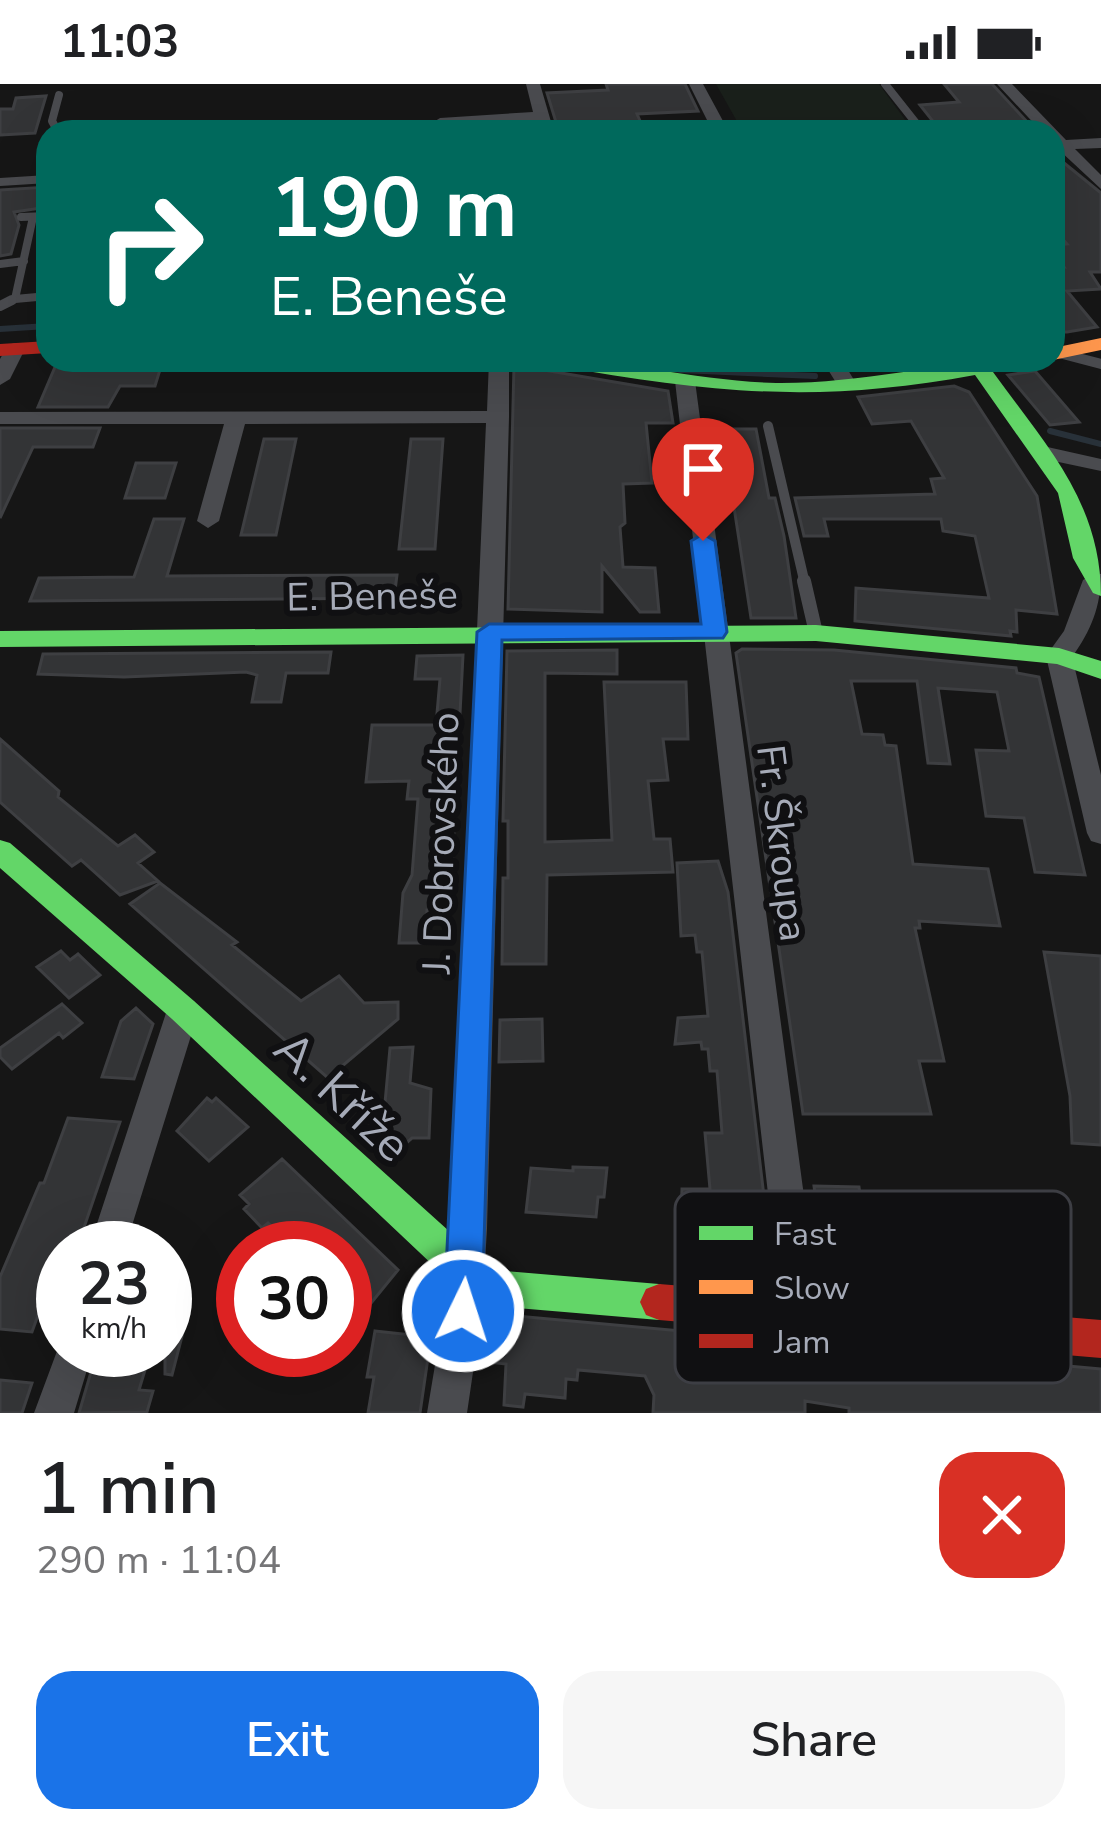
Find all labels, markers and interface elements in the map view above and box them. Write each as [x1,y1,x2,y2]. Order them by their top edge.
text: 11:03 [60,12,179,73]
text: 190 m [270,151,518,266]
icon: right [72,168,228,324]
text: E. Beneše [270,260,508,334]
pin [652,418,754,541]
icon: arrive [670,436,736,502]
street label: E. Beneše [286,569,458,624]
street label: J. Dobrovského [410,711,473,976]
street label: Fr. Škroupa [743,742,820,944]
street label: A. Kříže [260,1016,425,1177]
legend [675,1191,1071,1383]
text: Fast [774,1212,837,1257]
speed limit sign: 30 [216,1221,372,1377]
text: 23 [78,1243,150,1325]
position arrow [400,1248,526,1374]
text: Slow [774,1266,850,1311]
text: km/h [81,1308,147,1349]
text: Jam [773,1320,830,1365]
text: 1 min [36,1440,219,1538]
button: close [939,1452,1065,1578]
text: 290 m · 11:04 [36,1534,281,1587]
button: Exit [36,1671,539,1809]
button: Share [563,1671,1065,1809]

